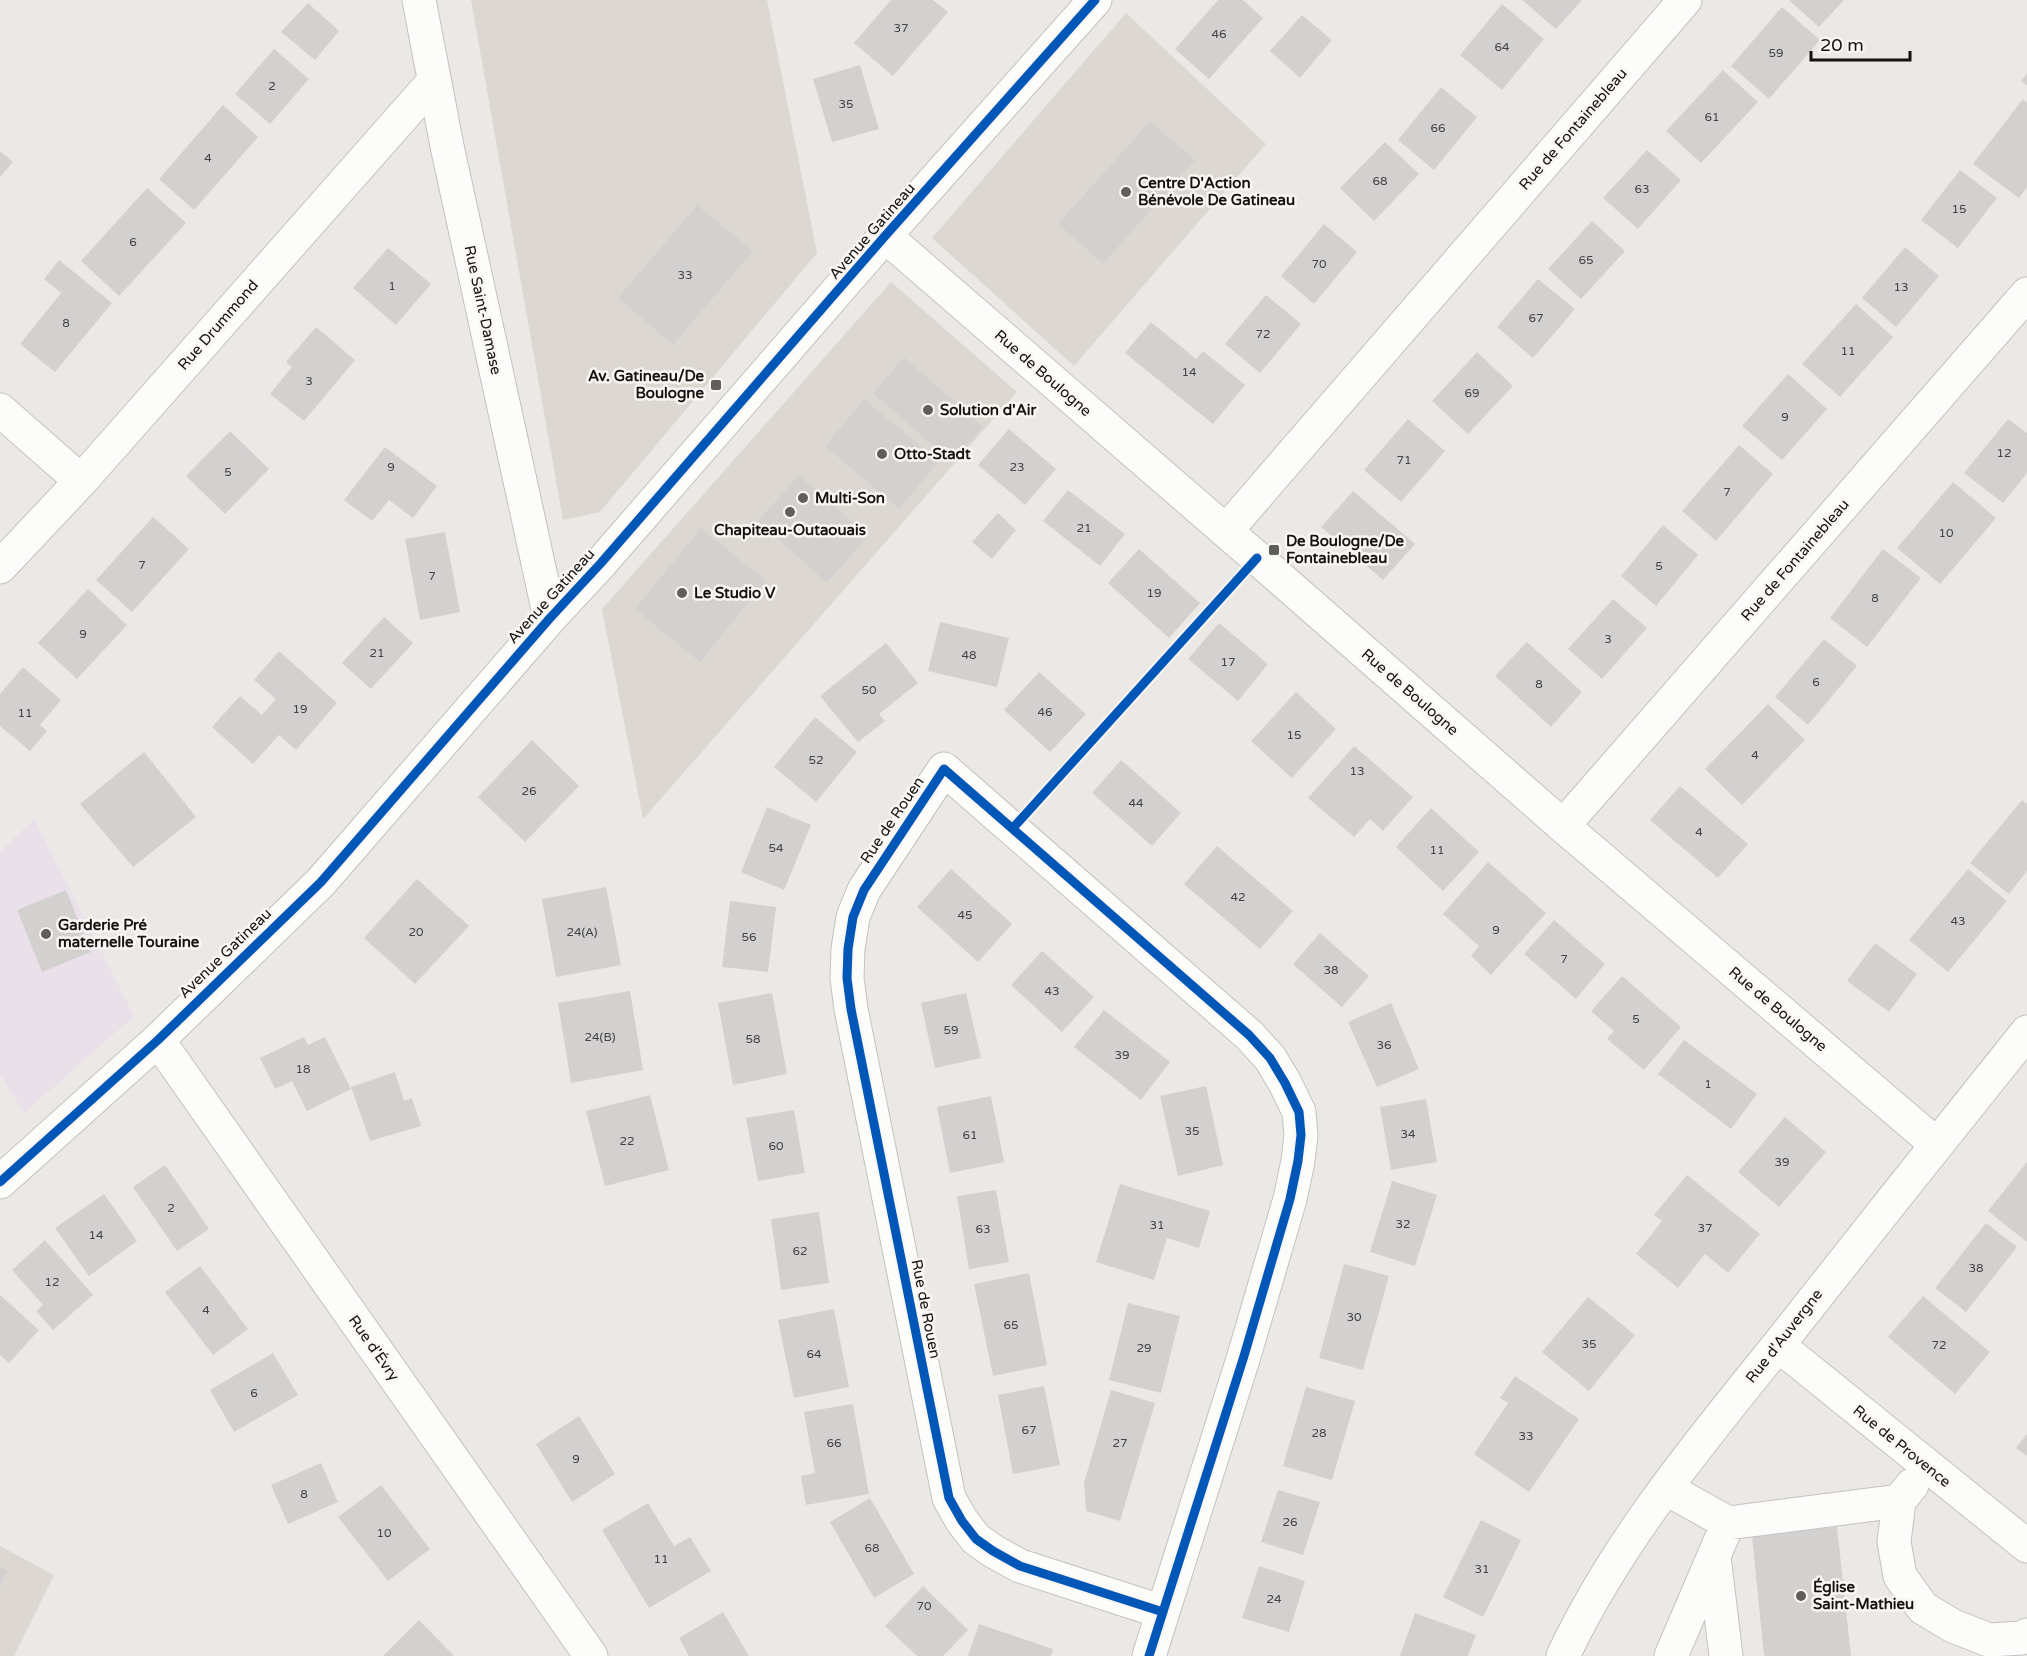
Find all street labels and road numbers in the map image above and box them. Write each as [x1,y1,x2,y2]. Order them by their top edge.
street label: Rue de Fontainebleau [1515,64,1631,194]
street label: Avenue Gatineau [825,179,919,283]
street label: Rue Saint-Damase [460,244,506,376]
street label: Rue Drummond [174,276,262,374]
street label: Rue de Boulogne [991,326,1095,420]
street label: Rue de Fontainebleau [1737,495,1853,625]
street label: Avenue Gatineau [504,545,598,647]
street label: Rue de Boulogne [1358,645,1462,739]
street label: Rue de Rouen [856,773,928,867]
street label: Avenue Gatineau [175,904,275,1002]
street label: Rue de Boulogne [1725,963,1831,1055]
street label: Rue de Rouen [908,1258,944,1360]
street label: Rue d'Auvergne [1742,1286,1826,1386]
street label: Rue d'Évry [345,1312,403,1384]
street label: Rue de Provence [1850,1401,1954,1491]

